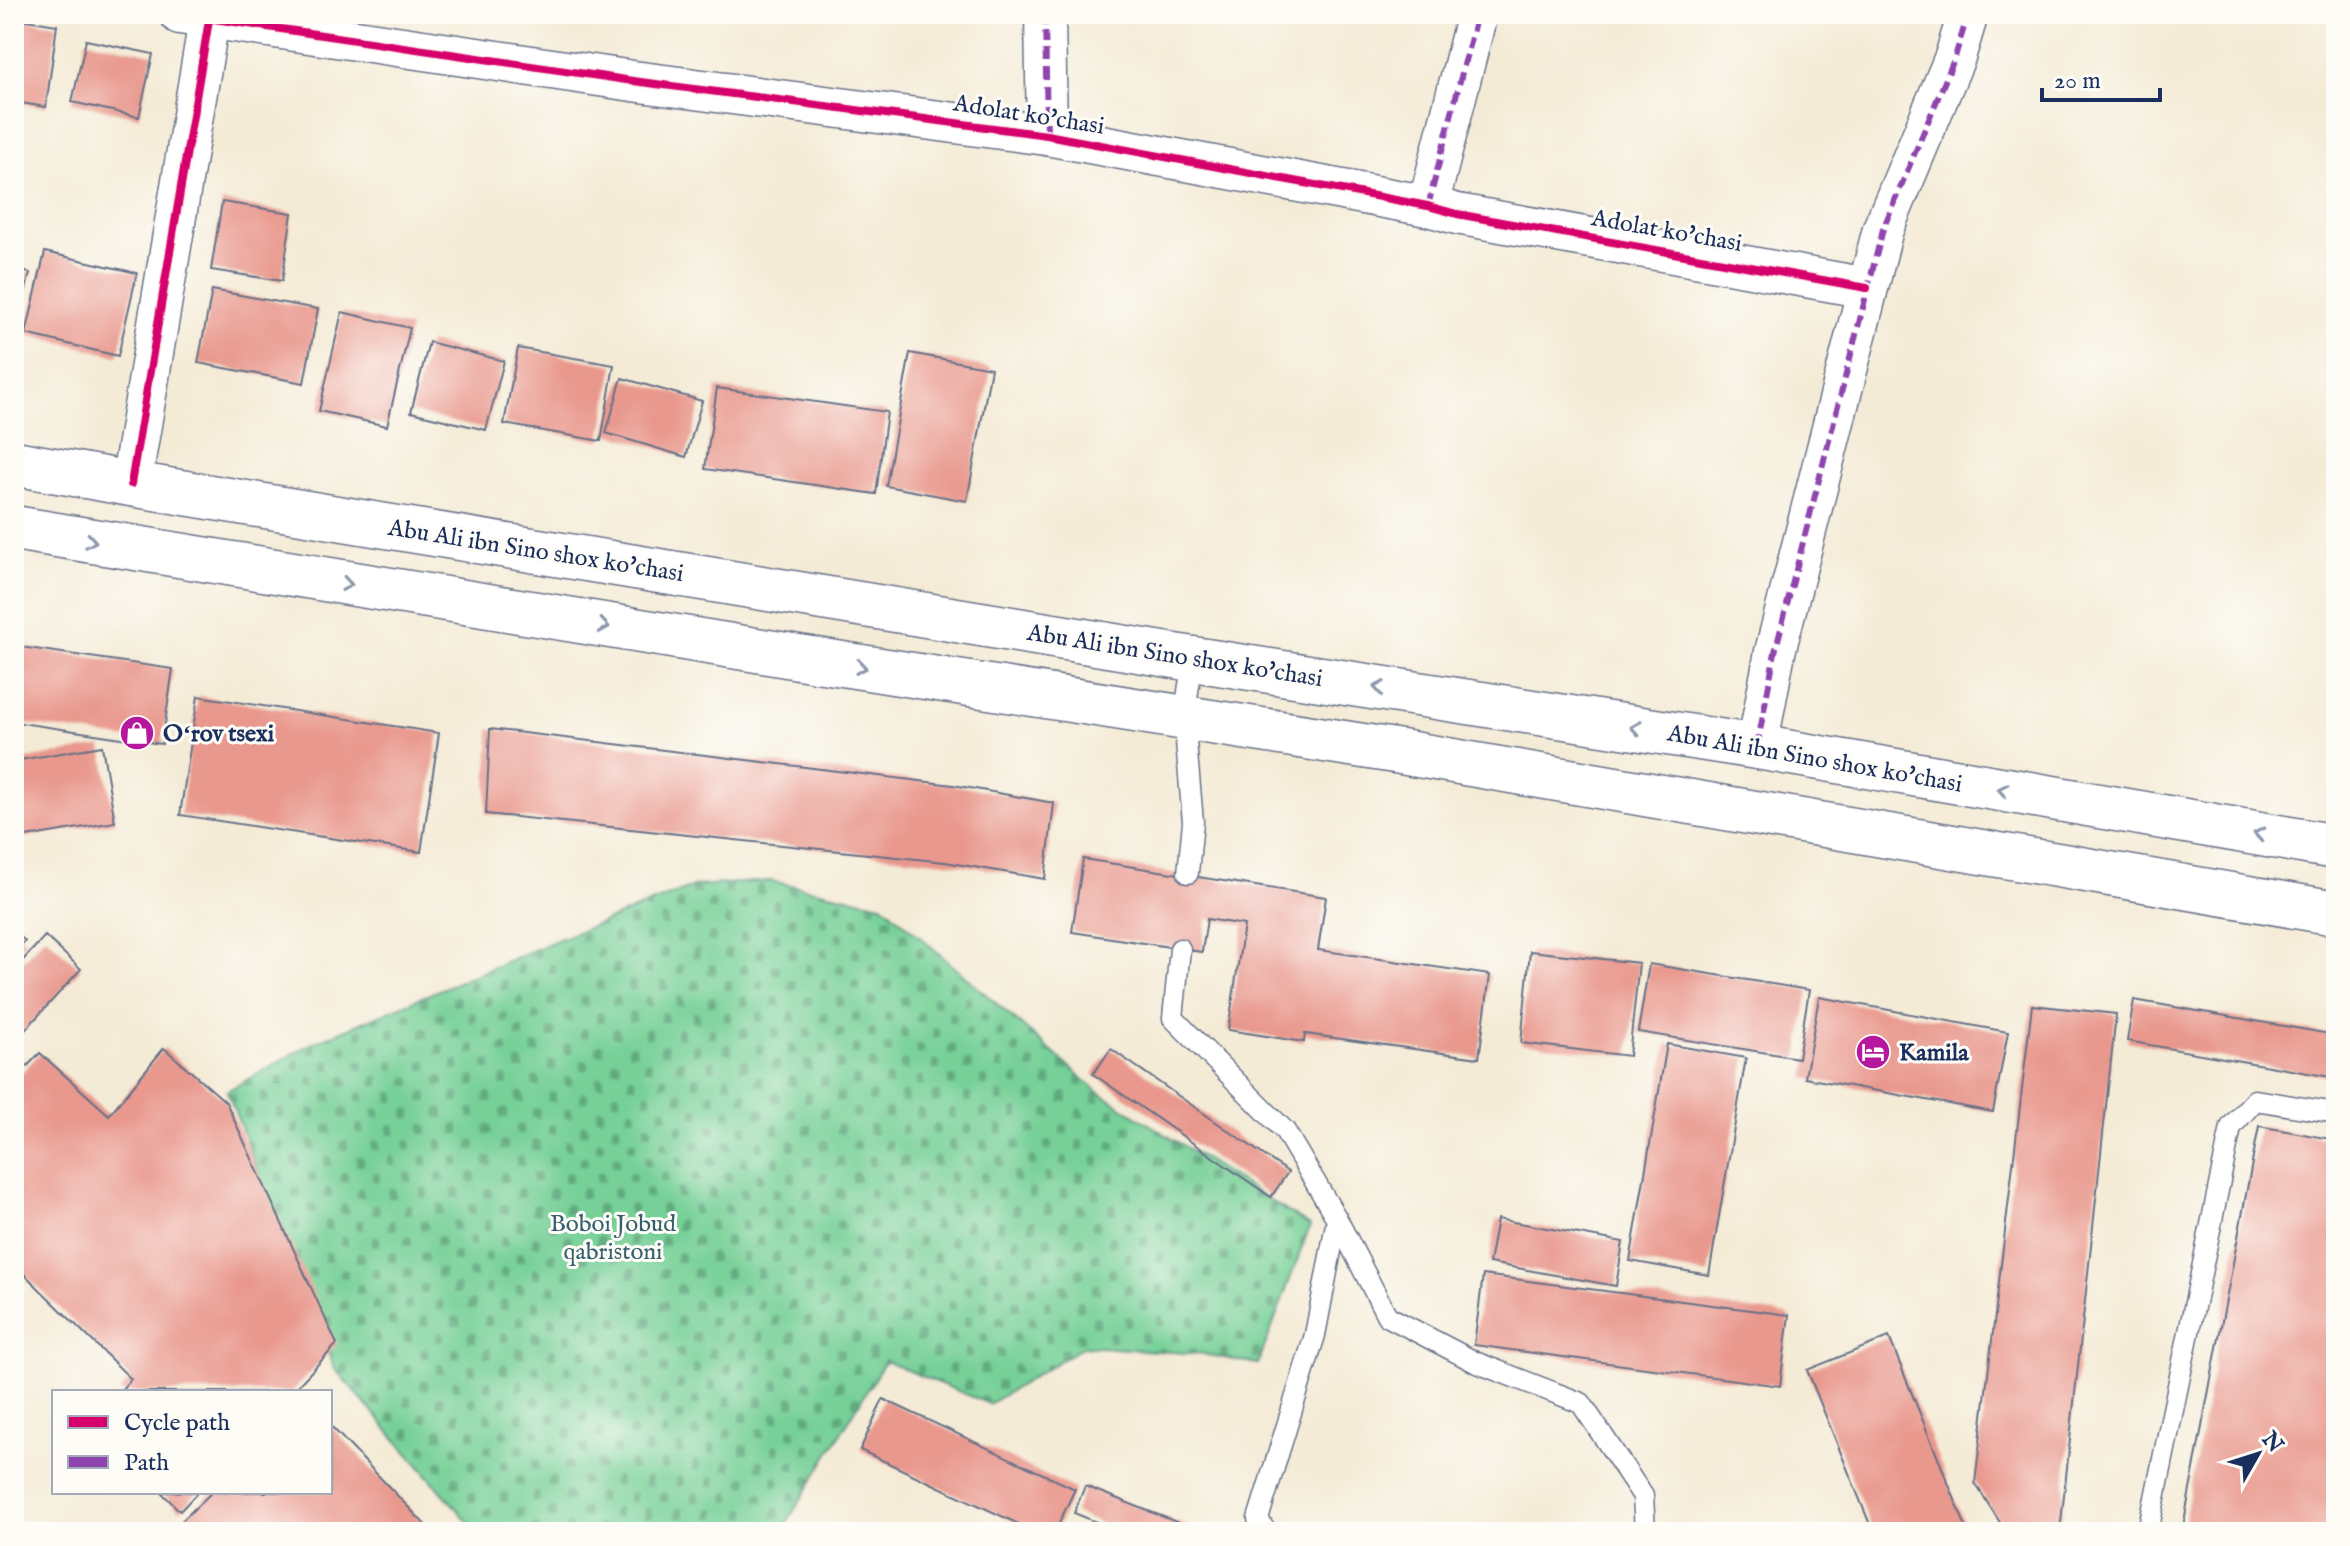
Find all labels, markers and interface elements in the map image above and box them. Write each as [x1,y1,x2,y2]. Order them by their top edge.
scale bar [2042,52,2160,102]
text: 20 m [2054,66,2101,97]
street label: Adolat ko'chasi [950,88,1106,143]
street label: Adolat ko'chasi [1588,203,1744,260]
street label: Abu Ali ibn Sino shox ko'chasi [385,513,686,590]
one-way arrow [84,532,98,549]
one-way arrow [340,575,354,592]
one-way arrow [597,617,611,634]
street label: Abu Ali ibn Sino shox ko'chasi [1024,618,1325,695]
one-way arrow [854,658,867,675]
one-way arrow [1372,680,1386,697]
shop icon: Oʻrov tsexi [118,714,156,752]
street label: Abu Ali ibn Sino shox ko'chasi [1664,718,1965,801]
place label: Oʻrov tsexi [163,719,275,750]
one-way arrow [1629,720,1643,737]
one-way arrow [1996,782,2010,799]
one-way arrow [2252,827,2266,844]
hotel icon: Kamila [1854,1033,1892,1071]
place label: Kamila [1899,1038,1969,1069]
park label: Boboi Jobud qabristoni [550,1209,676,1268]
legend [52,1390,332,1494]
text: Cycle path [124,1408,230,1439]
north arrow [2218,1414,2298,1494]
text: N [2254,1426,2289,1459]
text: Path [124,1448,169,1479]

